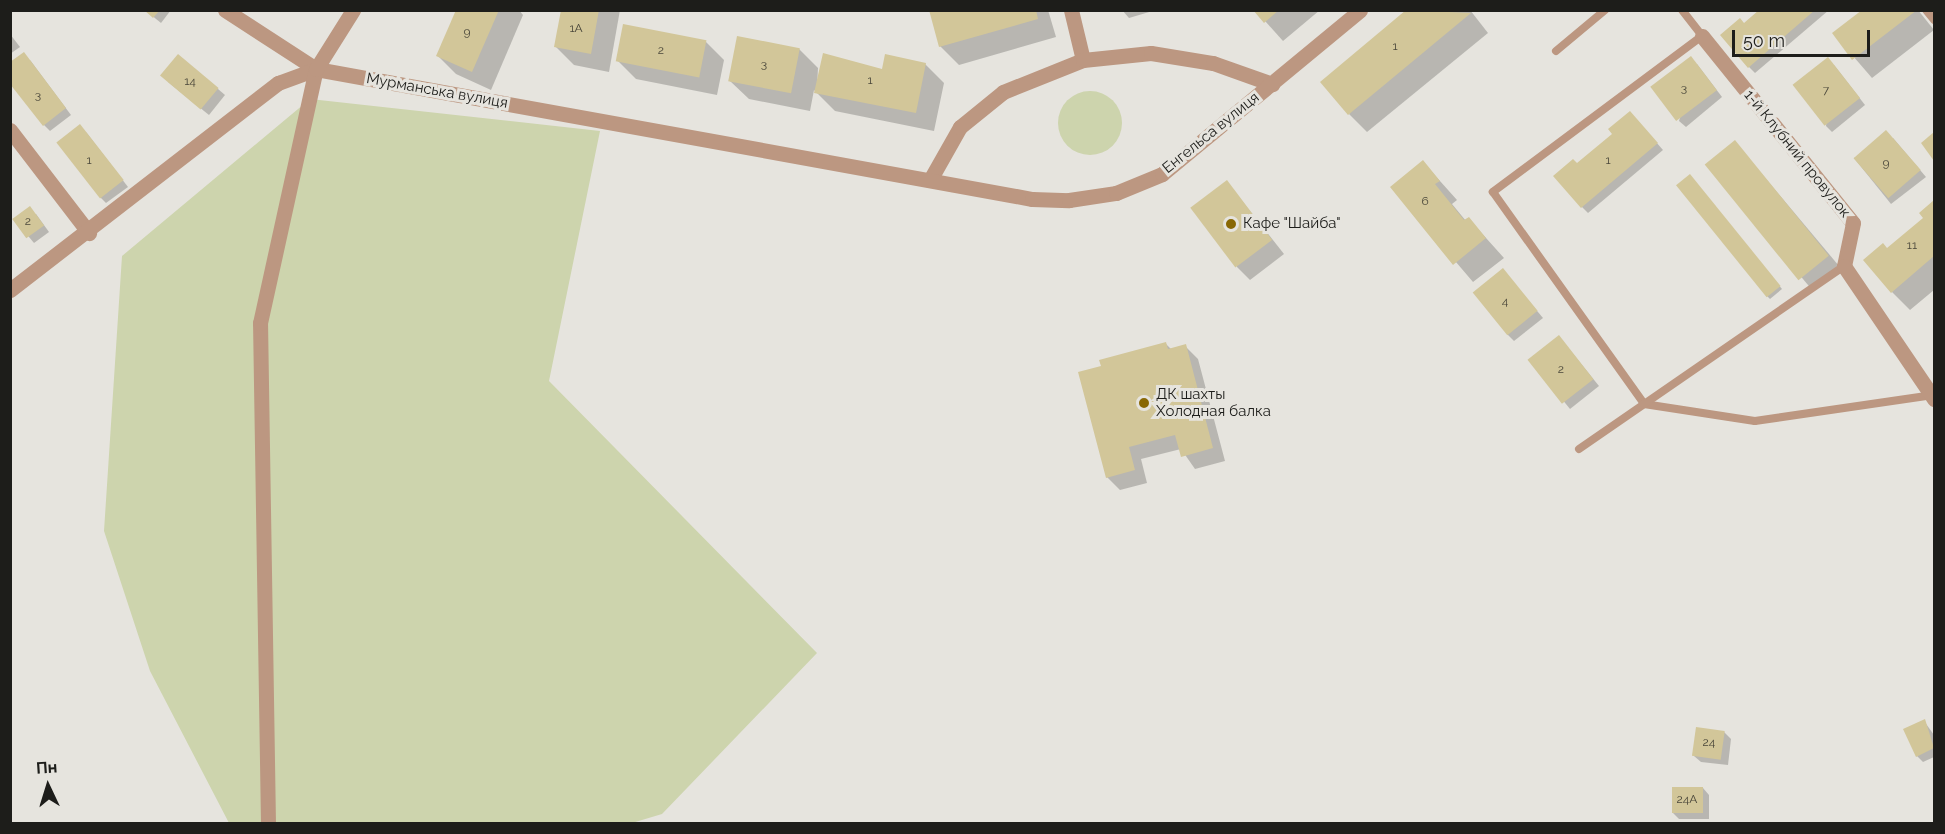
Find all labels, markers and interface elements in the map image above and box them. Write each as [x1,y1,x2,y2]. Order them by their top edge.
scale bar [1735,18,1873,56]
house number: 1А [569,22,583,36]
house number: 9 [463,26,471,40]
text: 50 m [1743,30,1785,51]
house number: 1 [1392,40,1398,54]
house number: 2 [658,44,664,58]
house number: 3 [761,58,767,72]
street label: Мурманська вулиця [365,70,509,112]
house number: 1 [867,74,873,88]
house number: 14 [184,75,196,89]
house number: 3 [1681,82,1687,96]
house number: 7 [1823,84,1829,98]
street label: 1-й Клубний провулок [1740,87,1854,221]
house number: 3 [35,89,41,103]
street label: Енгельса вулиця [1159,89,1263,177]
house number: 1 [86,154,92,168]
house number: 1 [1605,154,1611,168]
house number: 9 [1882,157,1890,171]
house number: 6 [1421,195,1429,209]
house number: 2 [25,215,31,229]
place label: Кафе "Шайба" [1243,215,1341,233]
marker: Кафе "Шайба" [1224,217,1238,231]
house number: 11 [1907,239,1917,253]
house number: 4 [1502,295,1508,309]
house number: 2 [1558,363,1564,377]
place label: ДК шахты Холодная балка [1156,385,1271,420]
marker: ДК шахты Холодная балка [1137,396,1151,410]
house number: 24 [1703,736,1715,750]
north arrow [18,756,78,816]
text: Пн [35,757,58,778]
house number: 24А [1677,793,1697,807]

